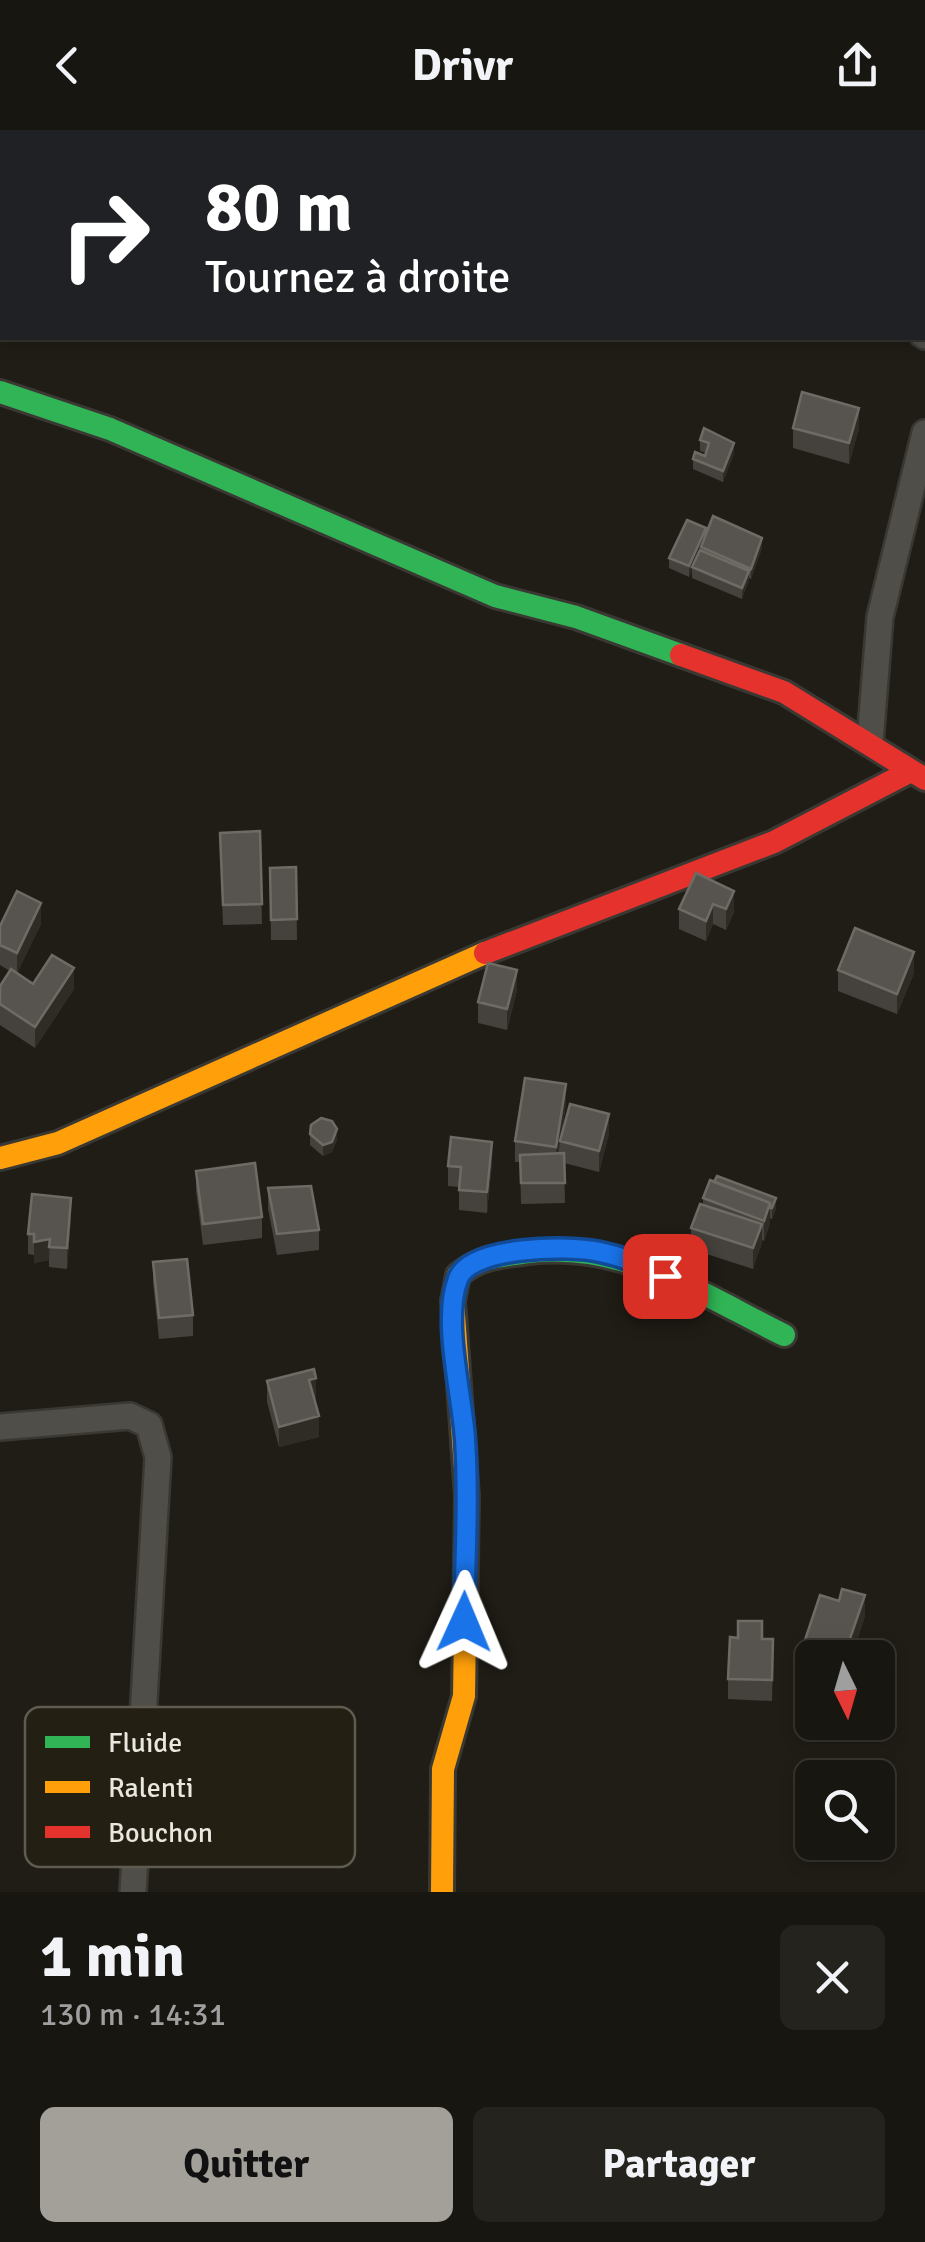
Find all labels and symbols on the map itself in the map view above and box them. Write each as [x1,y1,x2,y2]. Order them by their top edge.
pin [623,1234,708,1319]
position arrow [412,1570,516,1674]
north arrow [795,1640,895,1740]
legend [25,1707,355,1867]
text: Fluide [108,1726,182,1760]
text: Ralenti [108,1771,194,1805]
text: Bouchon [108,1816,213,1850]

